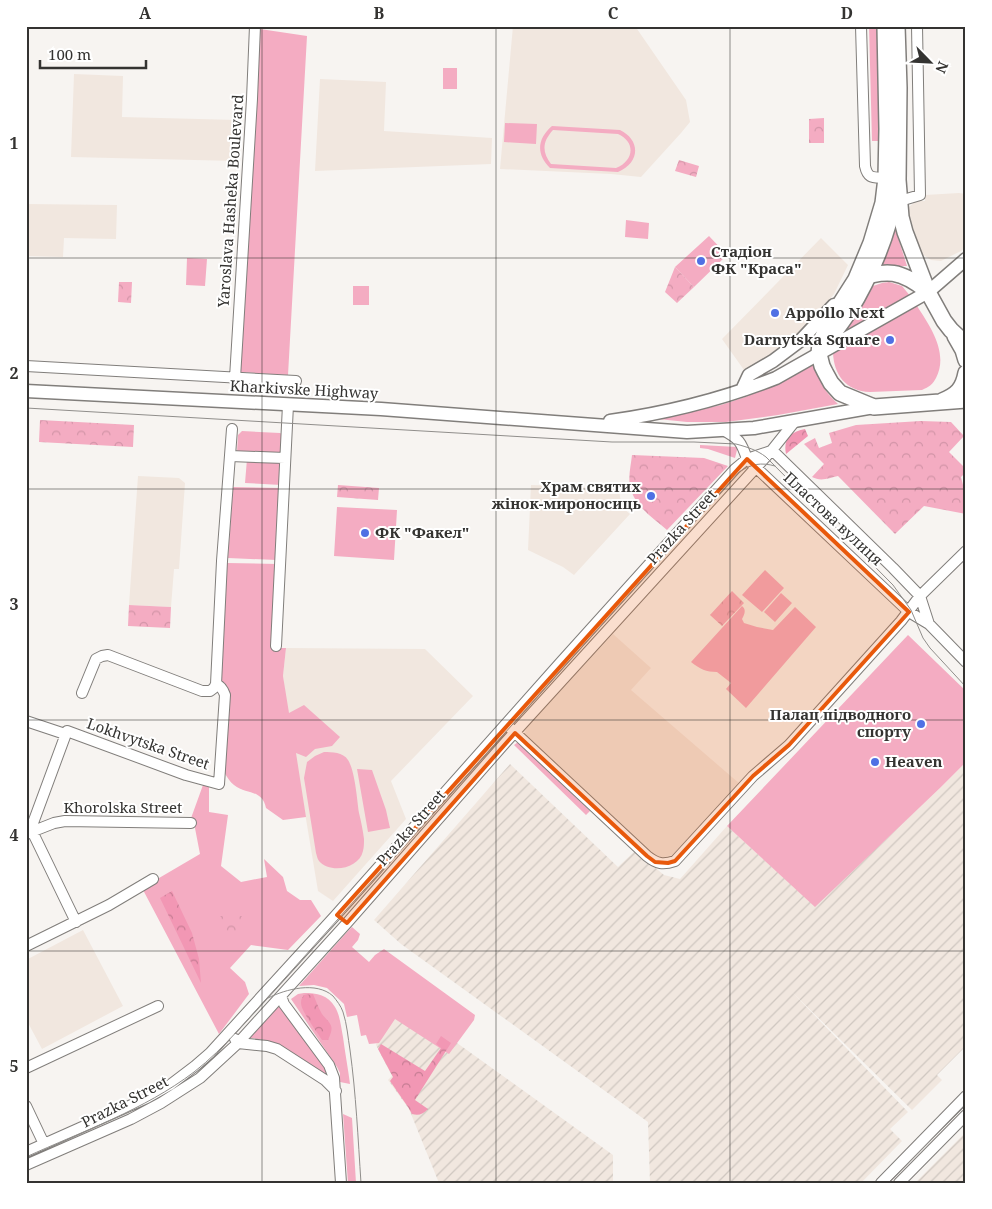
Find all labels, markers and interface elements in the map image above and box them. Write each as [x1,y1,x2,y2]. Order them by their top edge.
text: A [139,2,152,24]
text: B [374,2,385,24]
text: C [608,2,619,24]
text: D [841,2,853,24]
scale bar [40,38,146,70]
north arrow [904,38,954,88]
text: 100 m [48,44,91,64]
text: N [931,59,953,76]
street label: Yaroslava Hasheka Boulevard [213,94,247,309]
text: 1 [9,132,19,154]
place label: Стадіон ФК "Краса" [711,241,802,278]
marker: Стадіон ФК "Краса" [695,255,707,267]
place label: Appollo Next [785,302,885,322]
marker: Appollo Next [769,307,781,319]
place label: Darnytska Square [744,329,880,349]
marker: Darnytska Square [884,334,896,346]
text: 2 [9,362,19,384]
street label: Kharkivske Highway [229,375,379,403]
street label: Пластова вулиця [780,467,888,570]
place label: Храм святих жінок-мироносиць [492,476,641,513]
street label: Prazka Street [642,484,720,568]
marker: Храм святих жінок-мироносиць [645,490,657,502]
place label: ФК "Факел" [375,522,469,542]
marker: ФК "Факел" [359,527,371,539]
text: 3 [9,593,19,615]
place label: Палац підводного спорту [770,704,912,741]
street label: Lokhvytska Street [84,713,212,773]
marker: Палац підводного спорту [915,718,927,730]
place label: Heaven [885,751,943,771]
marker: Heaven [869,756,881,768]
street label: Prazka Street [372,785,449,870]
street label: Khorolska Street [64,797,182,817]
text: 4 [9,824,19,846]
text: 5 [9,1055,19,1077]
street label: Prazka Street [78,1071,171,1132]

